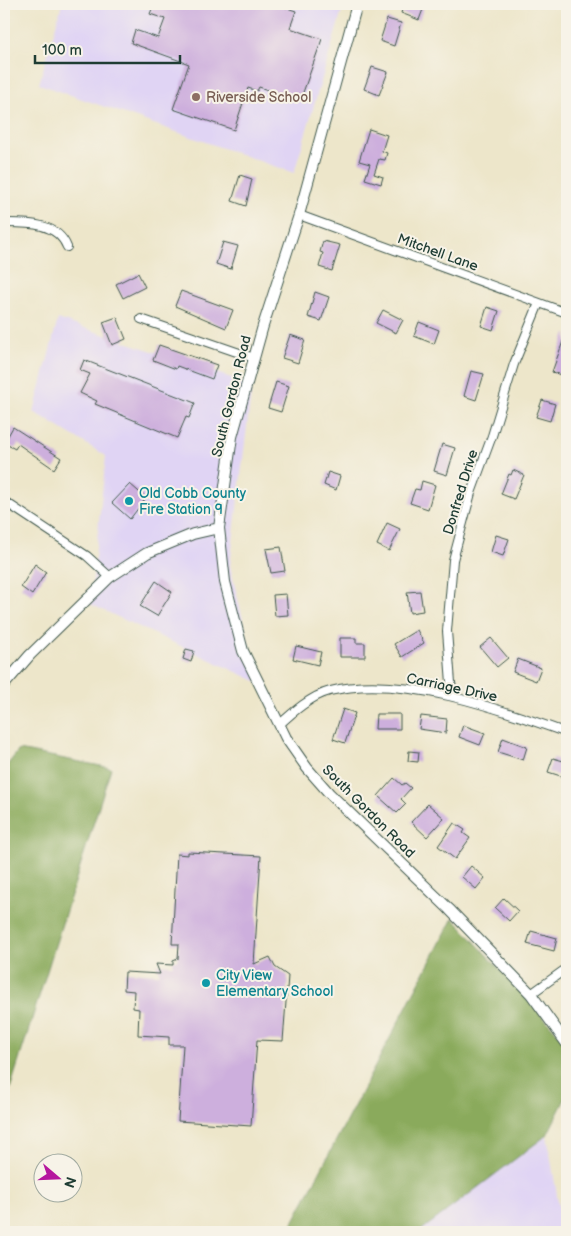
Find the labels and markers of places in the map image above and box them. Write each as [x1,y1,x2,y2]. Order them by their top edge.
place label: Riverside School [206,89,311,106]
marker: Riverside School [190,91,202,103]
place label: Old Cobb County Fire Station 9 [139,485,247,518]
marker: Old Cobb County Fire Station 9 [123,495,135,507]
place label: City View Elementary School [216,967,334,1000]
marker: City View Elementary School [200,977,212,989]

